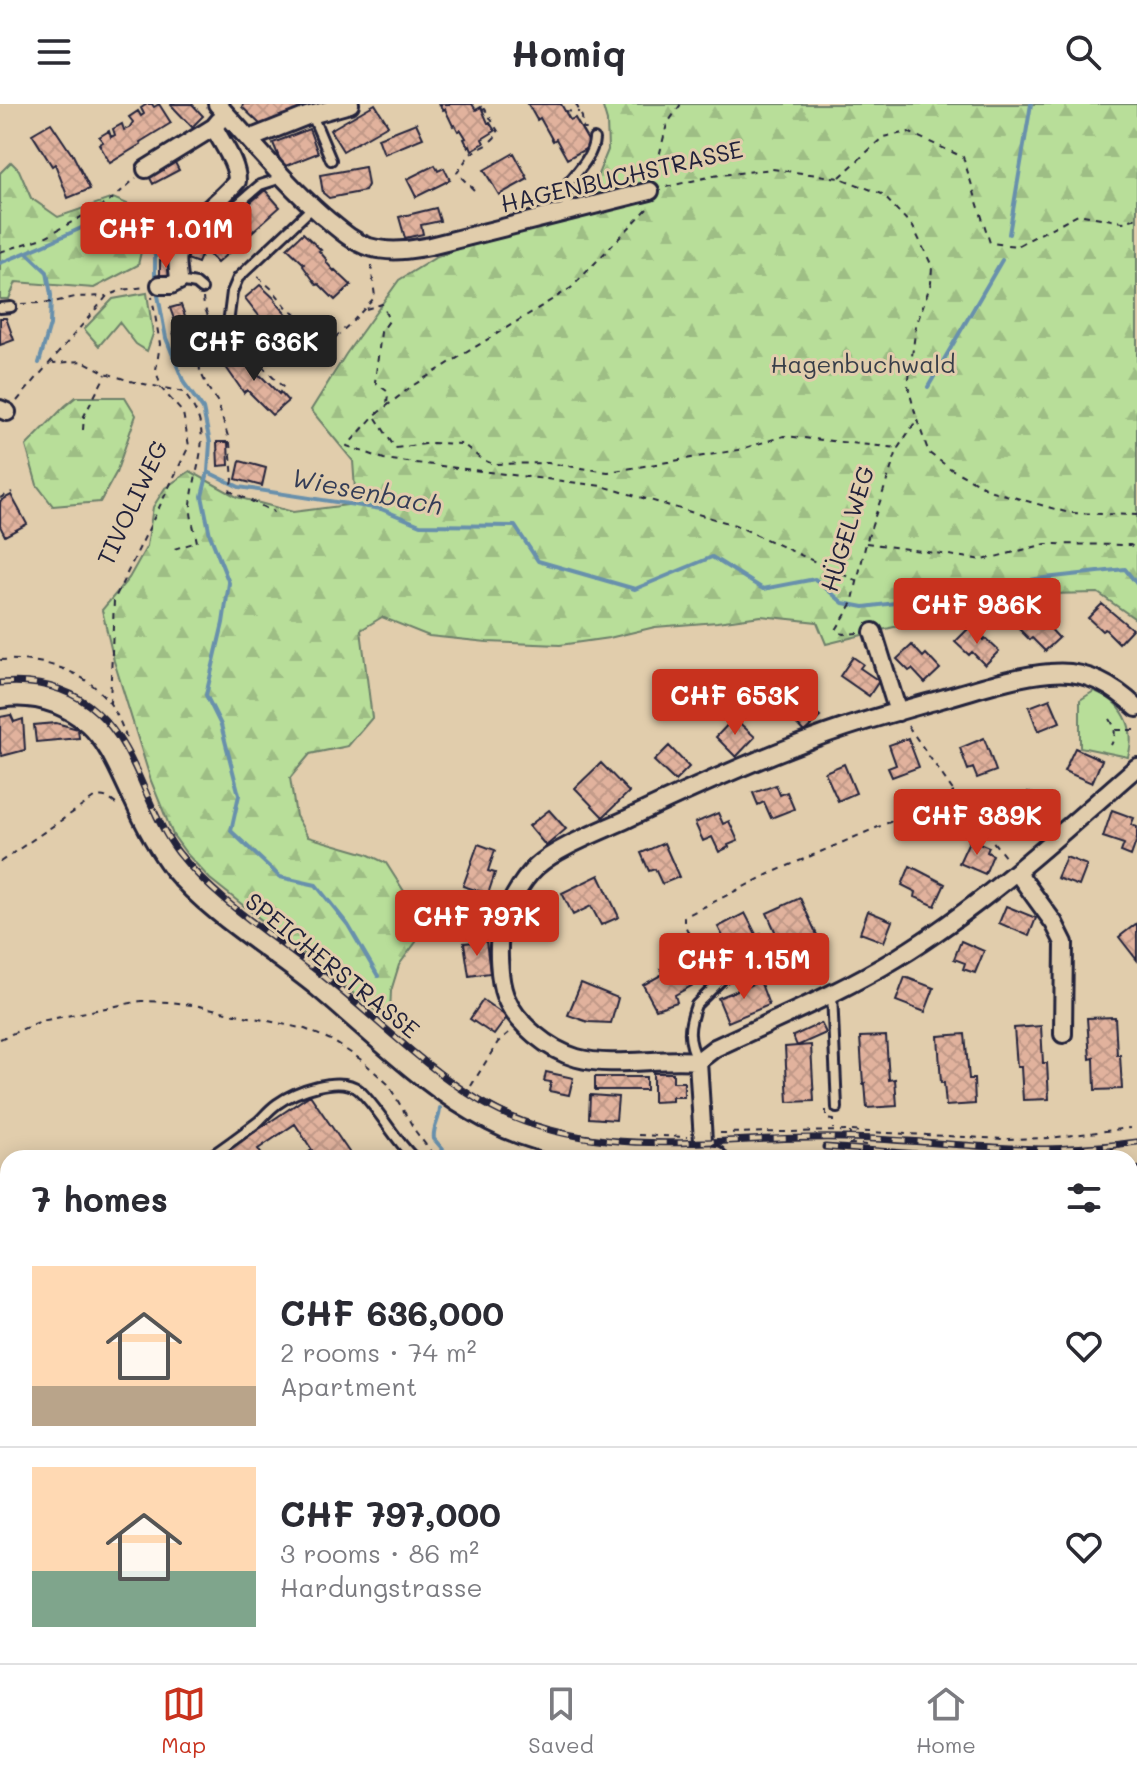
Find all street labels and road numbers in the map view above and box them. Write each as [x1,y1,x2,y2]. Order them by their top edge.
street label: HAGENBUCHSTRASSE [497,133,746,219]
street label: TIVOLIWEG [89,435,174,570]
street label: HÜGELWEG [813,462,880,595]
street label: SPEICHERSTRASSE [239,885,426,1045]

